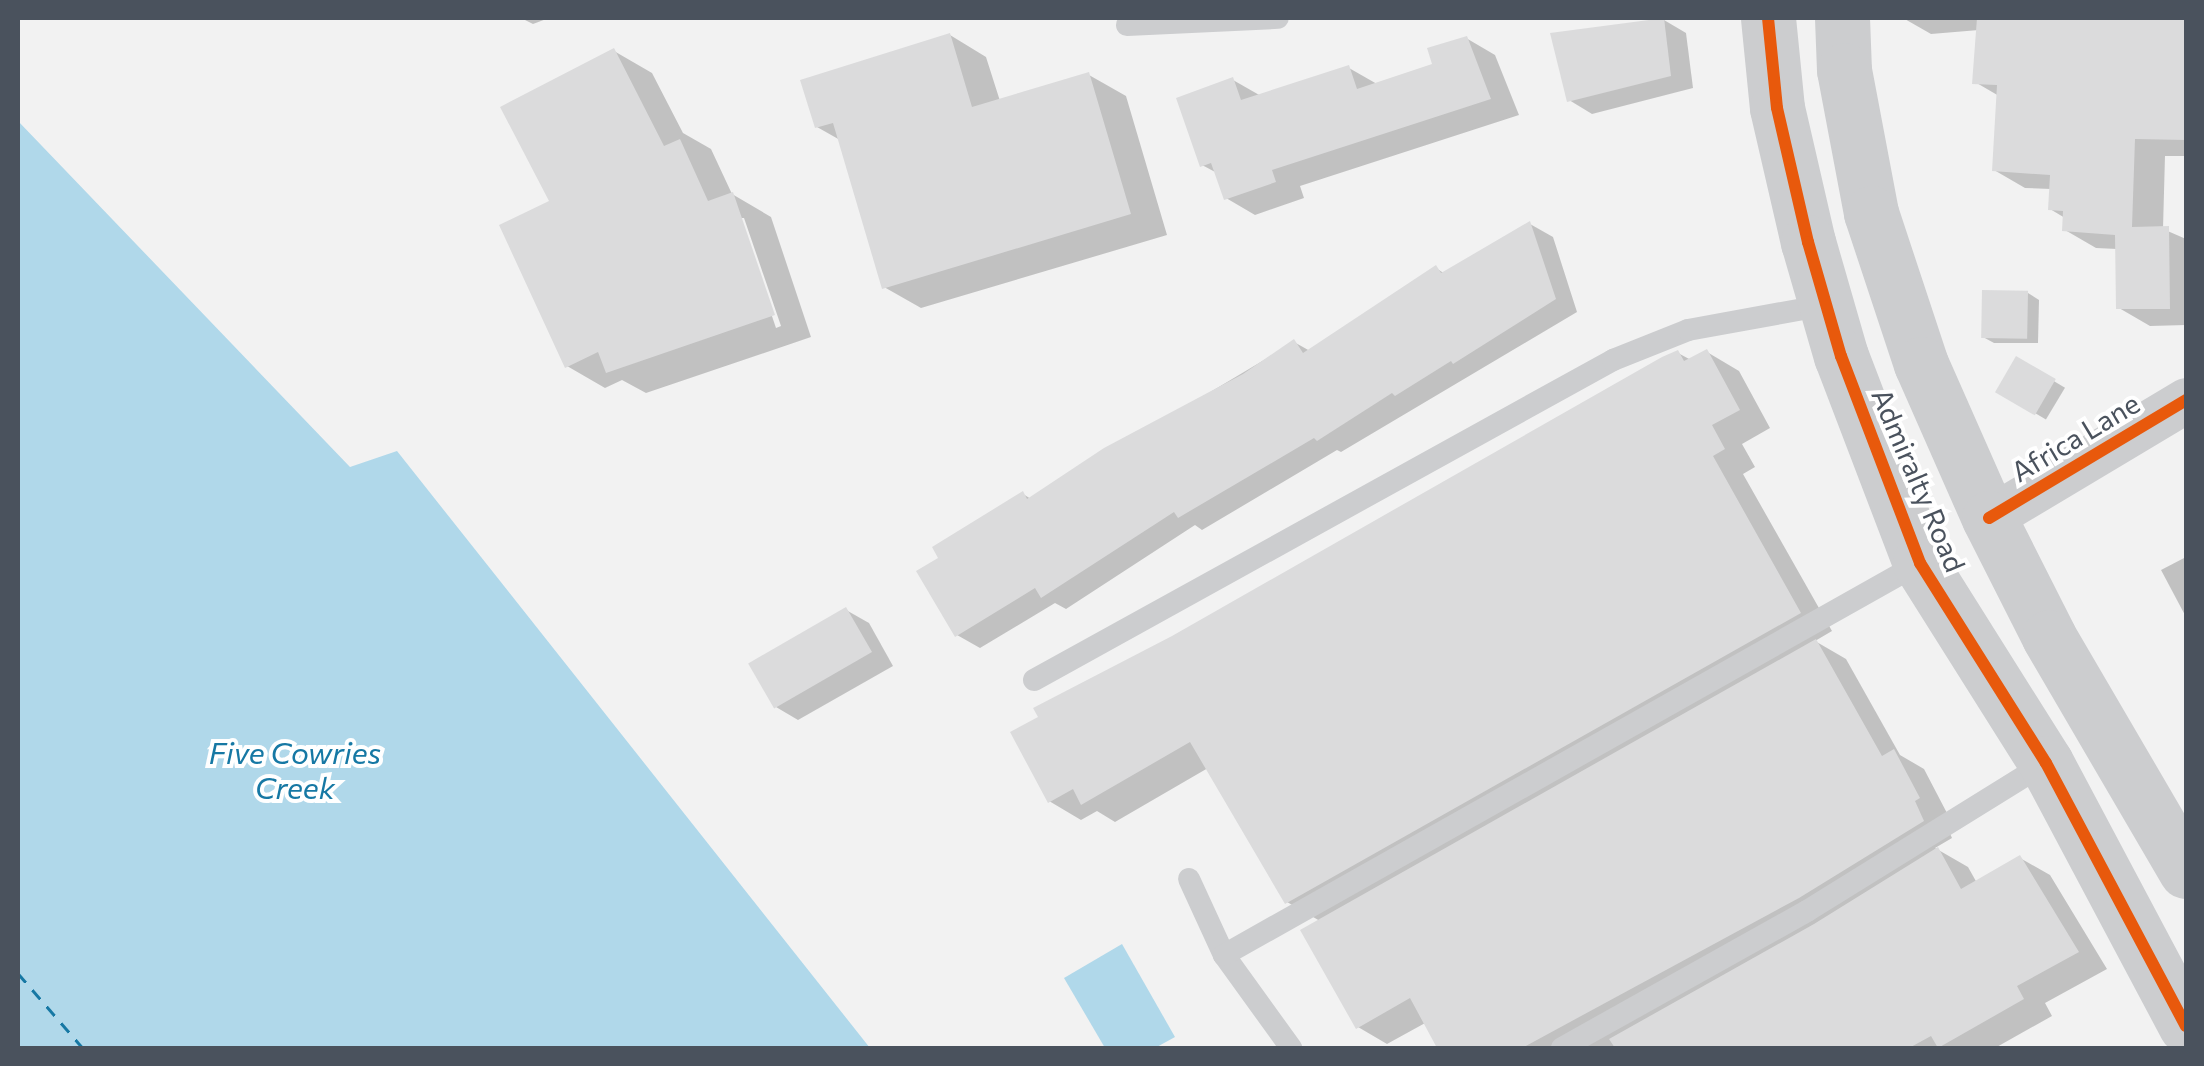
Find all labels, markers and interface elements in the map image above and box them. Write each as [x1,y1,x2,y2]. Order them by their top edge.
street label: Admiralty Road [1865,383,1973,577]
street label: Africa Lane [2005,386,2145,488]
water label: Five Cowries Creek [209,734,381,804]

